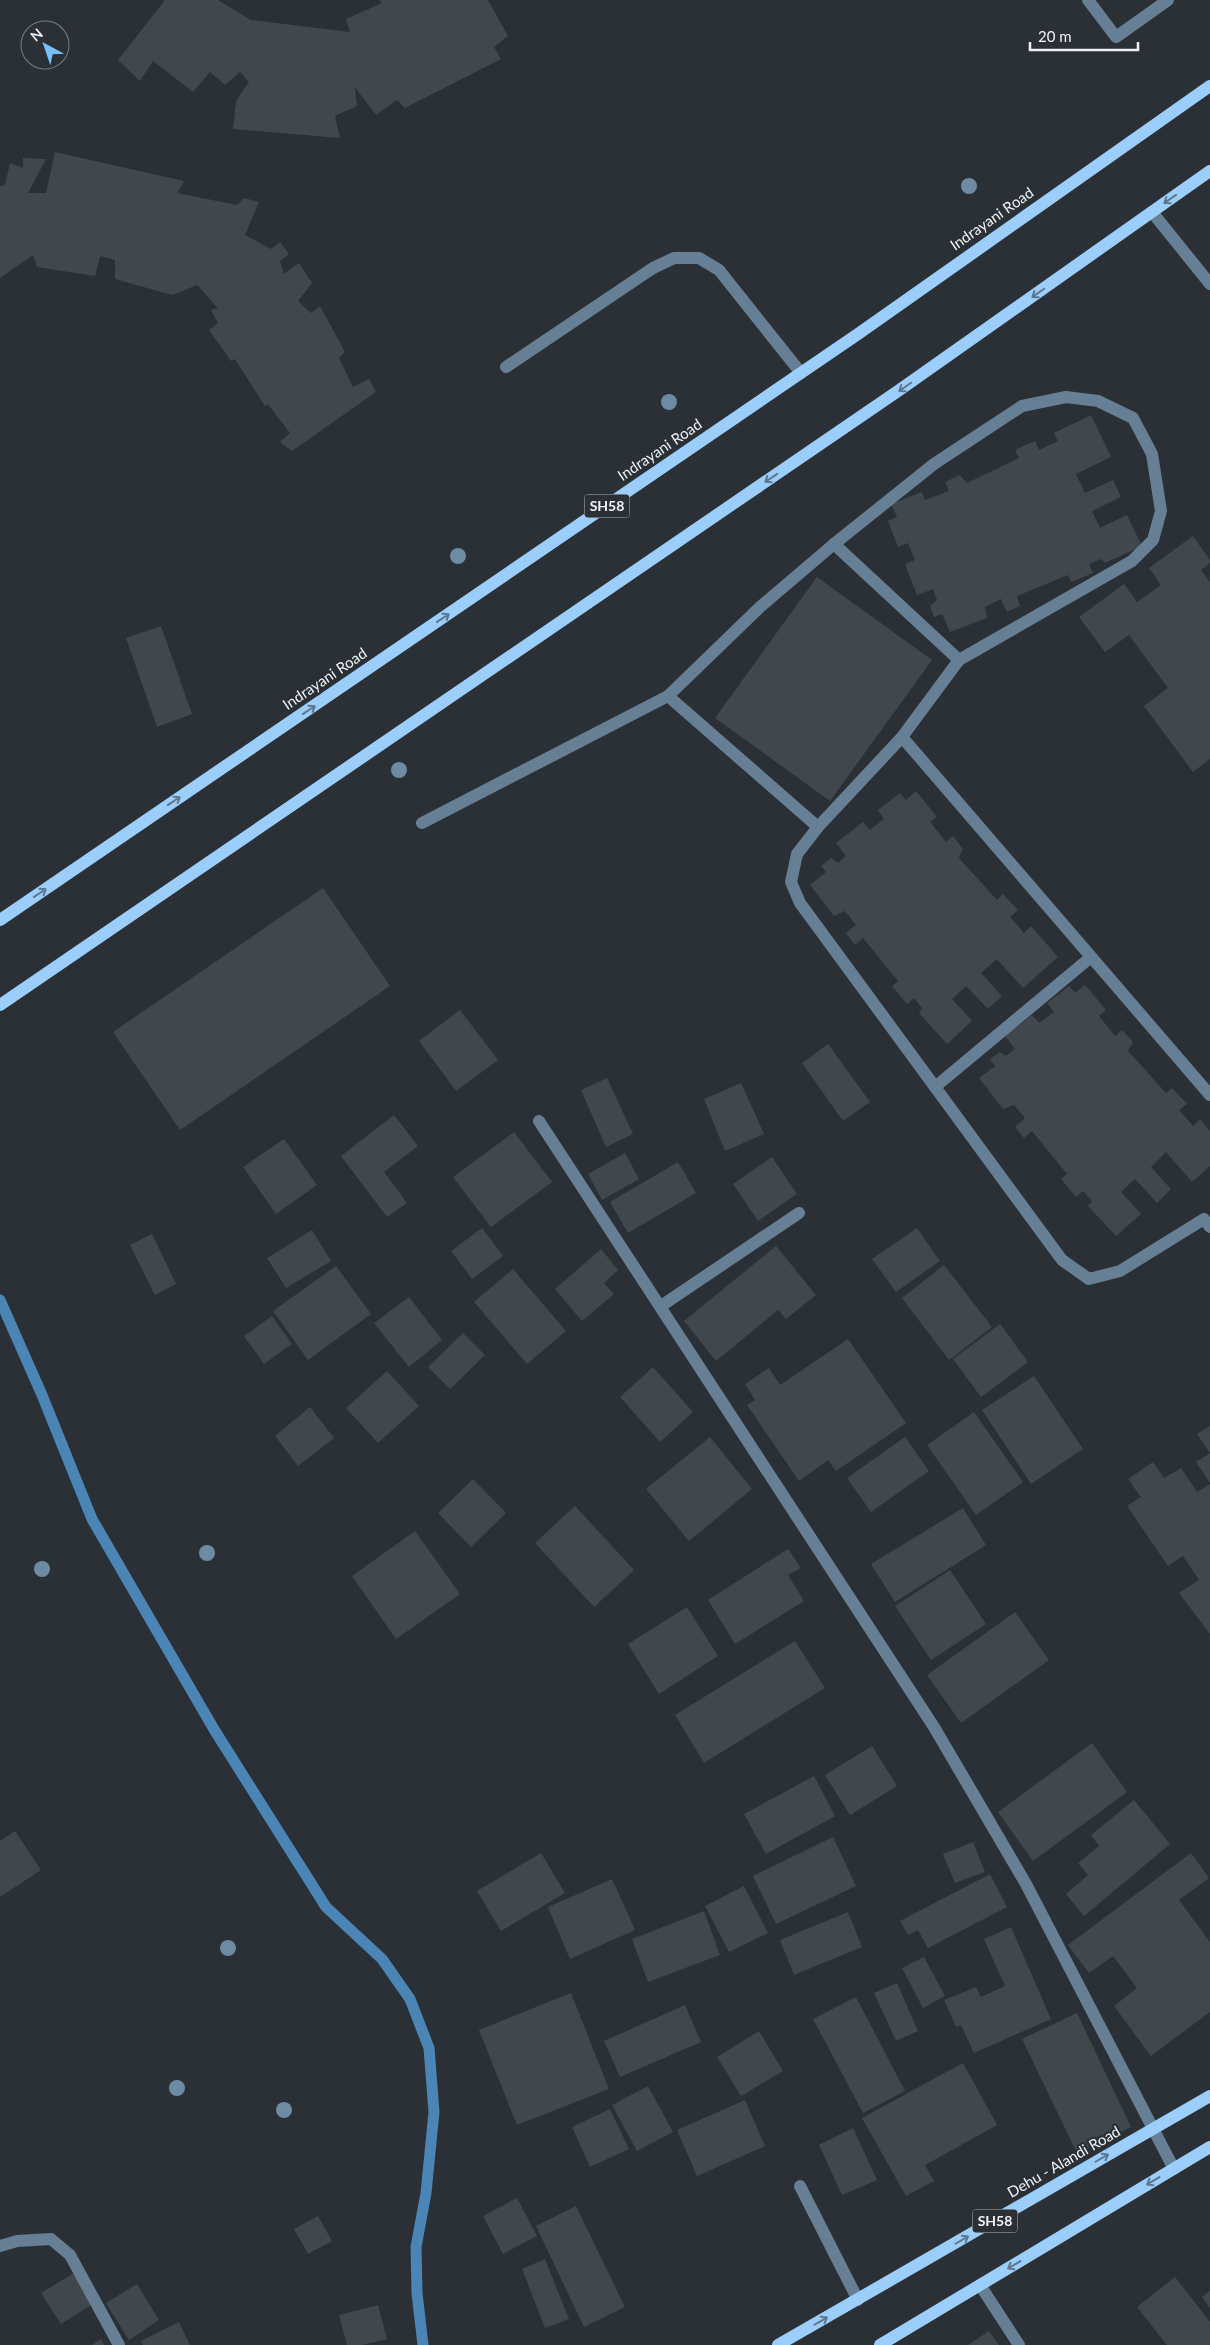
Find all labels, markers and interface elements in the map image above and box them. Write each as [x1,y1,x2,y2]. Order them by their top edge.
north arrow [20,20,70,70]
scale bar [1030,20,1138,52]
text: N [27,25,46,45]
text: 20 m [1038,27,1072,45]
street label: Indrayani Road [946,183,1037,254]
one-way arrow [1163,194,1177,204]
one-way arrow [1031,288,1045,298]
one-way arrow [898,382,912,392]
street label: Indrayani Road [614,414,705,484]
one-way arrow [764,473,778,483]
road number: SH58 [584,494,630,518]
one-way arrow [436,613,450,623]
street label: Indrayani Road [279,643,370,713]
one-way arrow [301,704,315,714]
one-way arrow [167,796,181,806]
one-way arrow [33,888,47,898]
street label: Dehu - Alandi Road [1004,2122,1123,2201]
one-way arrow [1095,2153,1109,2163]
one-way arrow [1147,2177,1161,2187]
road number: SH58 [972,2210,1018,2232]
one-way arrow [954,2235,968,2245]
one-way arrow [1008,2261,1022,2271]
one-way arrow [813,2316,828,2326]

